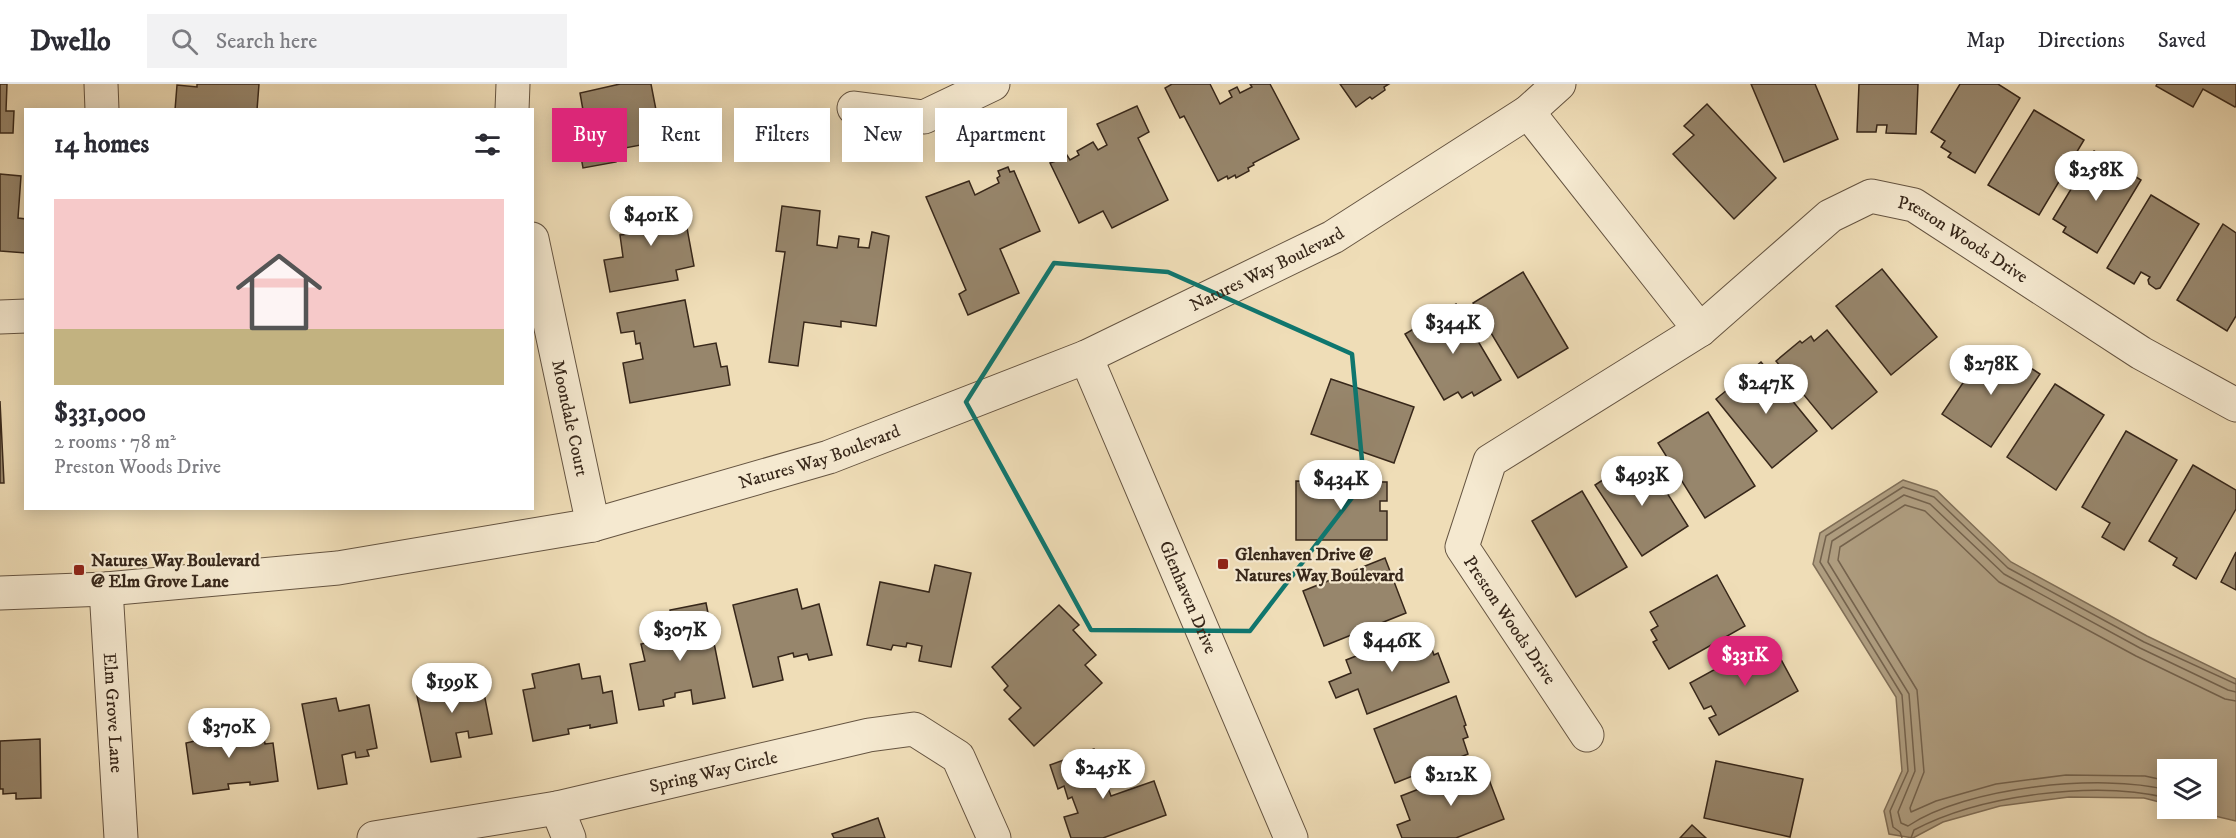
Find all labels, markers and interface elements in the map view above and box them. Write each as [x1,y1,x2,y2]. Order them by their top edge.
search box [147,14,567,68]
text: Dwello [30,24,111,59]
icon: search [168,25,201,58]
text: Search here [216,28,317,55]
text: Map [1966,28,2005,54]
text: Directions [2038,28,2125,54]
text: Saved [2158,28,2206,54]
chip: Buy [552,108,627,162]
chip: Rent [639,108,722,162]
chip: Filters [734,108,830,162]
chip: New [842,108,923,162]
chip: Apartment [935,108,1067,162]
text: 14 homes [54,128,149,161]
icon: filters [471,128,504,161]
pin: $258K [2054,151,2138,202]
text: $258K [2069,158,2123,183]
street label: Preston Woods Drive [1895,192,2032,288]
pin: $401K [609,196,693,247]
text: $401K [624,203,678,228]
street label: Natures Way Boulevard [1187,223,1349,317]
icon: home [225,238,333,346]
pin: $344K [1411,304,1495,355]
text: $344K [1425,311,1481,336]
pin: $278K [1949,345,2033,396]
text: $278K [1964,352,2018,377]
street label: Moondale Court [546,358,592,479]
pin: $247K [1724,364,1808,415]
text: $247K [1738,371,1794,396]
text: $331,000 [54,397,146,430]
street label: Natures Way Boulevard [736,420,903,494]
text: 2 rooms · 78 m² [54,430,176,455]
text: Preston Woods Drive [54,455,221,480]
pin: $493K [1600,456,1684,507]
pin: $434K [1299,460,1383,511]
text: $493K [1615,463,1669,488]
text: $434K [1313,467,1369,492]
street label: Glenhaven Drive [1154,538,1221,657]
place label: Glenhaven Drive @ Natures Way Boulevard [1235,544,1405,587]
place label: Natures Way Boulevard @ Elm Grove Lane [91,550,261,593]
street label: Preston Woods Drive [1458,552,1560,689]
marker: Glenhaven Drive @ Natures Way Boulevard [1216,557,1230,571]
marker: Natures Way Boulevard @ Elm Grove Lane [72,563,86,577]
pin: $307K [638,611,722,662]
text: $307K [653,618,707,643]
pin: $446K [1350,622,1434,673]
text: $446K [1363,629,1421,654]
pin: $331K [1703,636,1787,687]
text: $331K [1721,643,1769,668]
street label: Elm Grove Lane [98,652,127,774]
pin: $199K [410,663,494,714]
text: $199K [426,670,478,695]
pin: $370K [187,708,271,759]
text: $370K [202,715,256,740]
street label: Spring Way Circle [647,747,780,798]
pin: $245K [1061,749,1145,800]
text: $245K [1075,756,1131,781]
pin: $212K [1409,756,1493,807]
map controls [2157,759,2217,819]
button: layers [2157,759,2217,819]
text: $212K [1425,763,1477,788]

